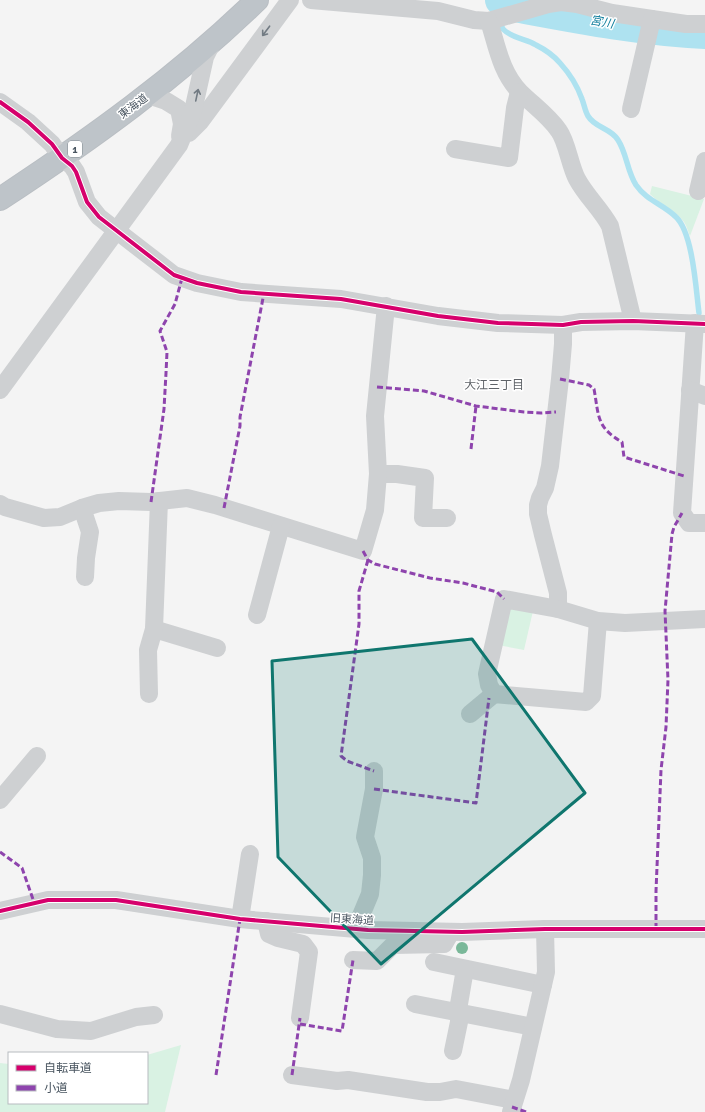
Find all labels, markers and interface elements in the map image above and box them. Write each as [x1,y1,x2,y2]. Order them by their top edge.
water label: 宮川 [589,13,617,32]
one-way arrow [262,25,271,36]
one-way arrow [193,89,201,102]
street label: 東海道 [116,91,150,122]
road number: 1 [68,141,82,157]
district label: 大江三丁目 [464,378,524,393]
street label: 旧東海道 [330,911,374,928]
legend [8,1052,148,1104]
text: 自転車道 [44,1061,92,1076]
text: 小道 [44,1081,68,1096]

